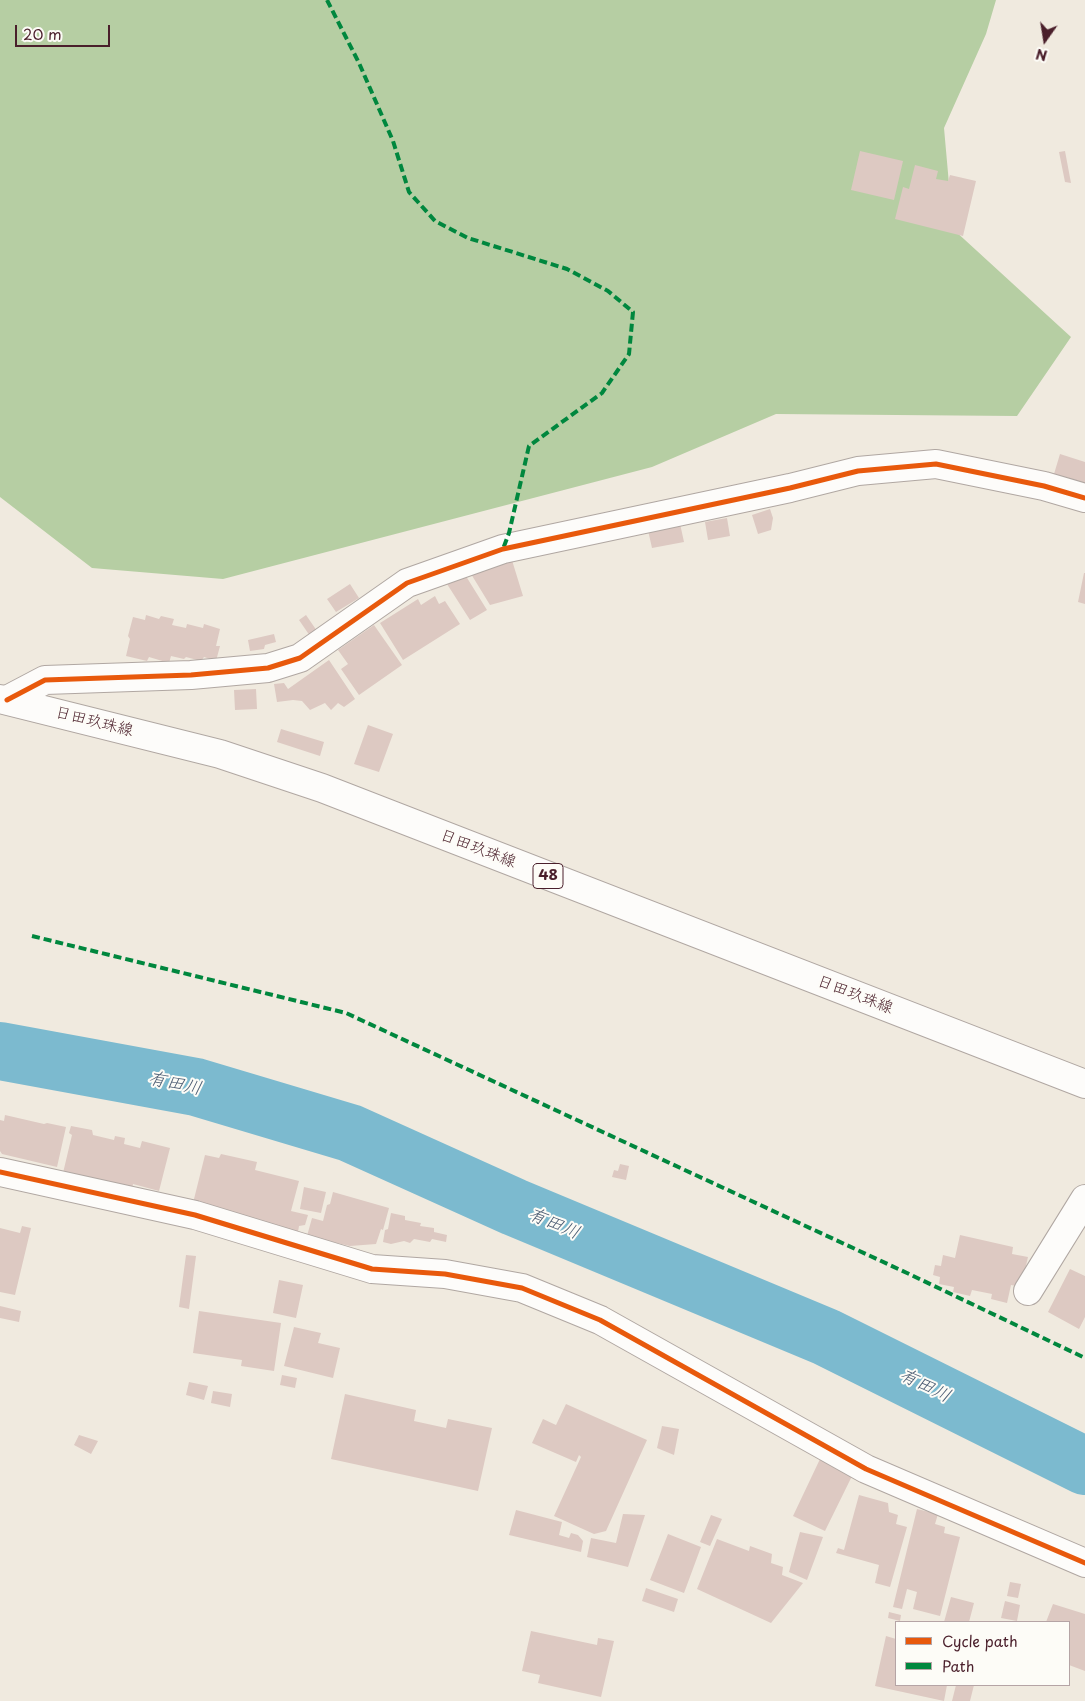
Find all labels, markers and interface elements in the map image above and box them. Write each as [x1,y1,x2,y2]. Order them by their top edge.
scale bar [18,15,112,47]
north arrow [1020,15,1070,65]
text: 20 m [23,22,62,45]
text: N [1034,44,1049,67]
street label: 日田玖珠線 [53,703,135,741]
street label: 日田玖珠線 [437,826,519,872]
road number: 48 [533,864,563,888]
street label: 日田玖珠線 [814,972,896,1018]
water label: 有田川 [146,1068,204,1100]
water label: 有田川 [525,1204,583,1244]
water label: 有田川 [896,1364,954,1408]
legend [895,1621,1070,1686]
text: Cycle path [942,1629,1018,1652]
text: Path [942,1654,974,1677]

